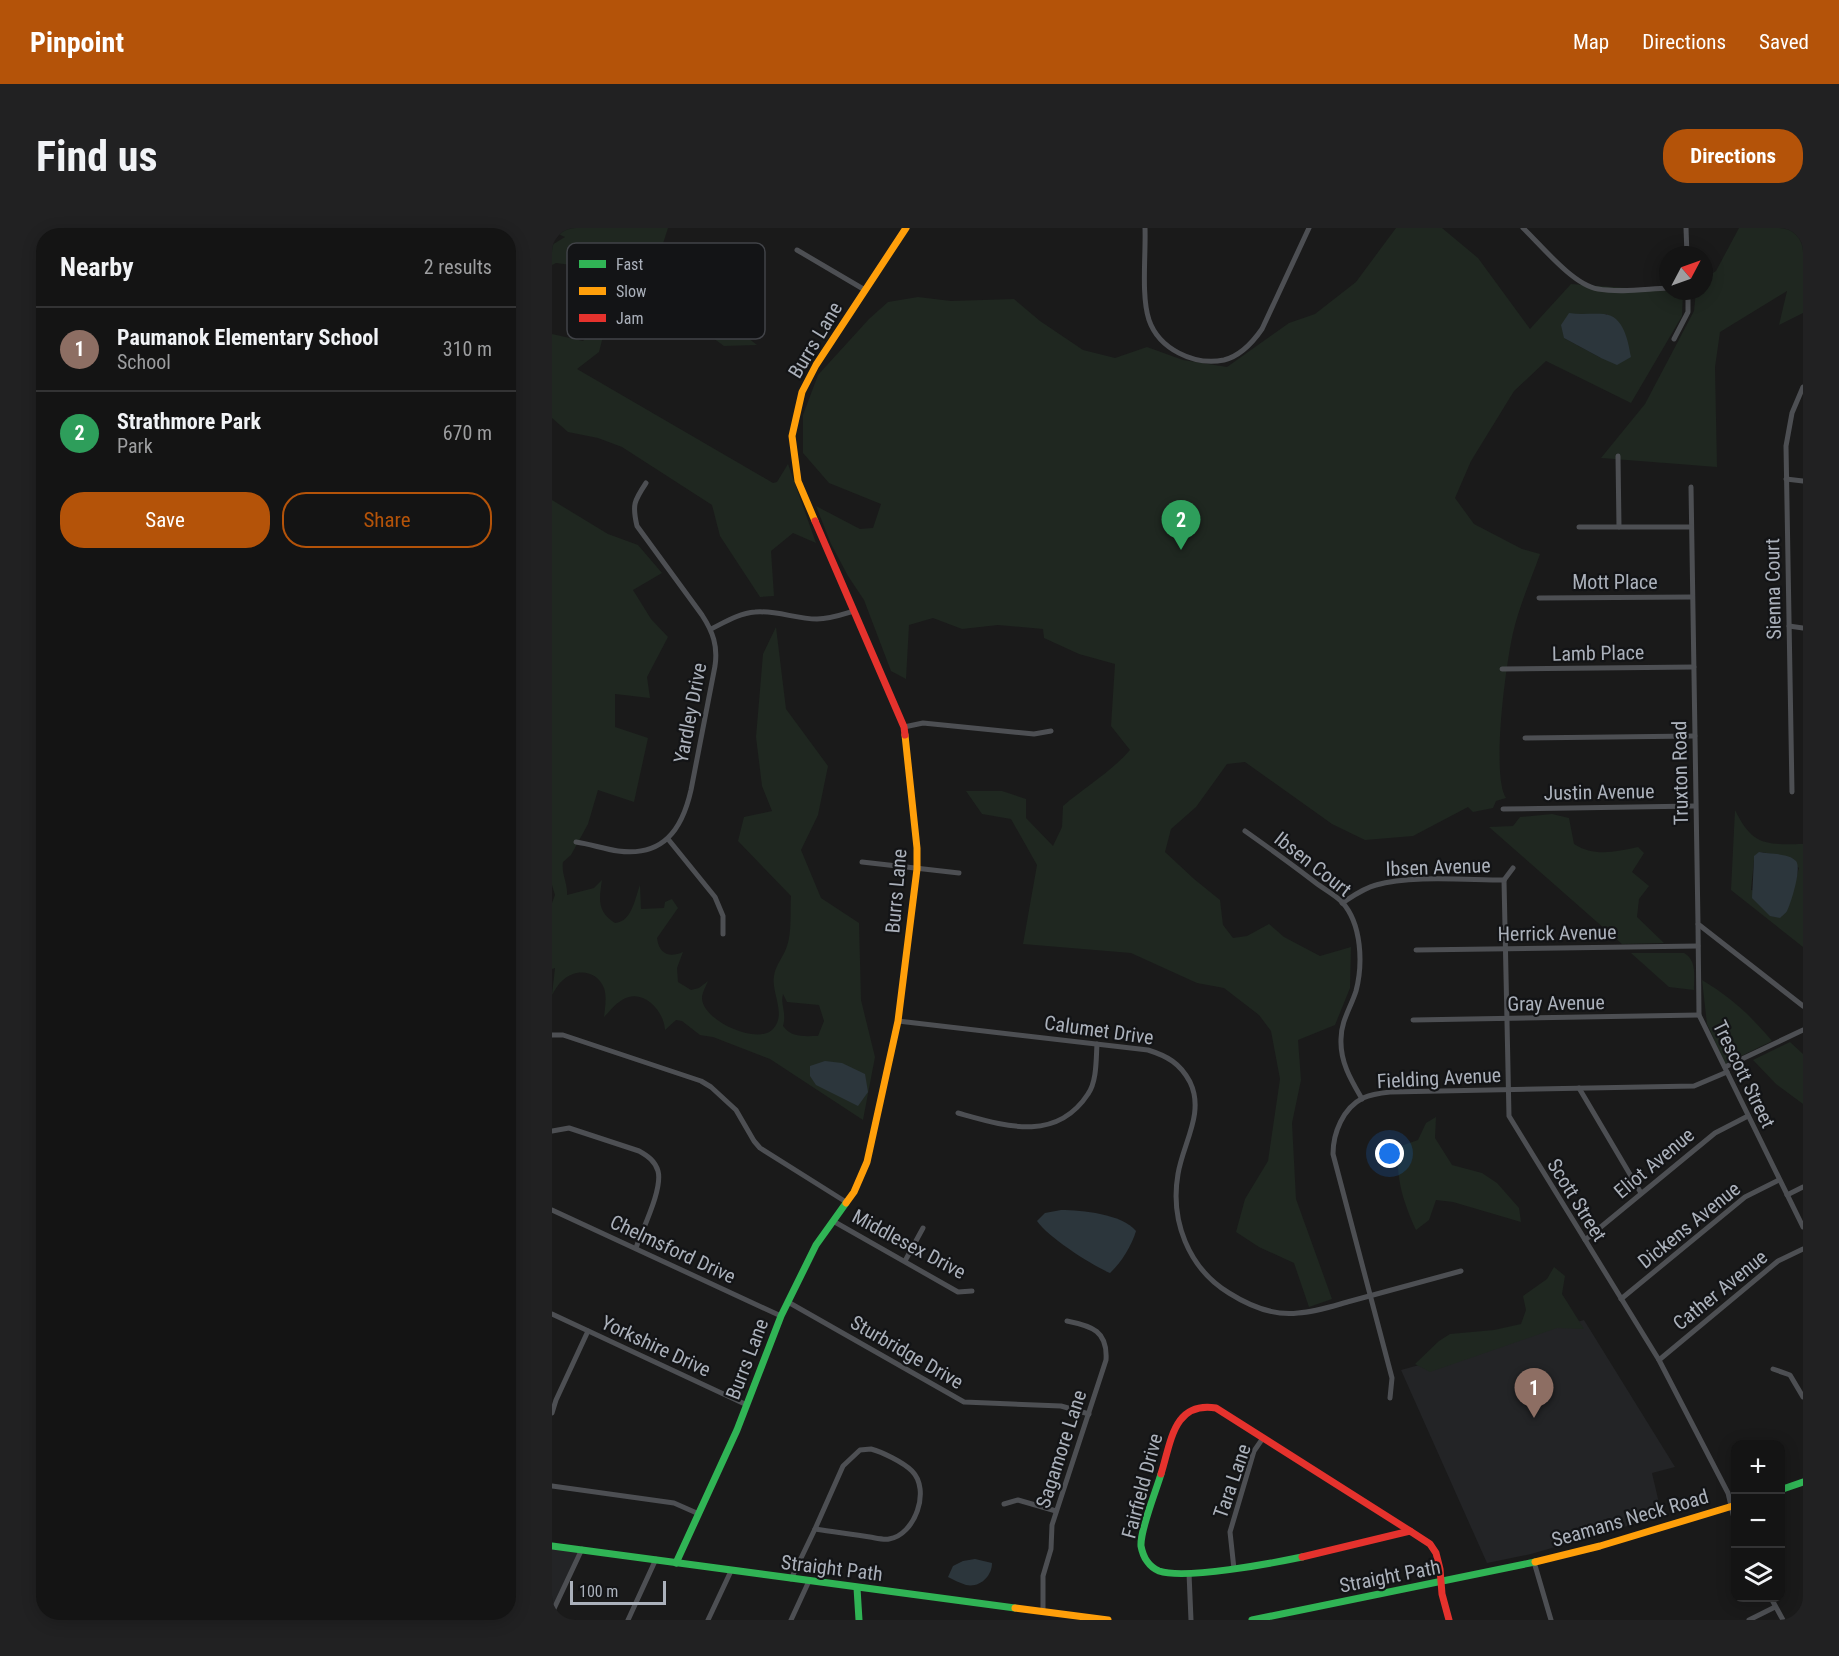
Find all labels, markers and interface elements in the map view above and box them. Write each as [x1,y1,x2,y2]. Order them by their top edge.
text: Pinpoint [30,26,124,59]
text: Map [1573,30,1609,54]
text: Directions [1642,30,1726,54]
text: Saved [1759,30,1809,54]
button: Directions [1663,129,1803,183]
text: Find us [36,132,157,181]
legend [567,243,765,339]
north arrow [1659,246,1713,300]
text: Nearby [60,252,134,282]
text: 2 results [424,255,492,279]
text: Fast [616,255,643,274]
text: Slow [616,282,646,301]
street label: Burrs Lane [783,298,847,382]
text: Jam [616,309,643,328]
text: Paumanok Elementary School [117,325,379,350]
text: 1 [74,337,85,361]
text: 310 m [443,337,492,361]
text: School [117,350,171,374]
text: Strathmore Park [117,409,261,434]
text: 2 [74,421,85,445]
text: 670 m [443,421,492,445]
text: Park [117,434,153,458]
button: Save [60,492,270,548]
button: Share [282,492,492,548]
pin: 2 [1162,500,1200,550]
street label: Sienna Court [1760,538,1786,640]
street label: Mott Place [1572,570,1658,594]
street label: Lamb Place [1552,640,1644,666]
street label: Yardley Drive [669,661,711,765]
street label: Truxton Road [1667,721,1693,825]
street label: Justin Avenue [1543,779,1655,805]
street label: Ibsen Court [1270,826,1356,902]
street label: Burrs Lane [880,848,912,934]
street label: Ibsen Avenue [1385,853,1491,881]
street label: Herrick Avenue [1497,920,1617,946]
street label: Gray Avenue [1507,990,1605,1016]
street label: Calumet Drive [1043,1010,1155,1050]
street label: Trescott Street [1708,1016,1780,1132]
street label: Fielding Avenue [1376,1063,1502,1093]
street label: Eliot Avenue [1609,1123,1699,1203]
your location [1375,1139,1404,1168]
street label: Scott Street [1542,1154,1612,1246]
street label: Dickens Avenue [1633,1177,1745,1273]
street label: Middlesex Drive [848,1204,970,1284]
street label: Chelmsford Drive [606,1209,740,1289]
street label: Cather Avenue [1668,1245,1772,1335]
street label: Yorkshire Drive [597,1310,715,1382]
street label: Sturbridge Drive [846,1310,968,1394]
street label: Burrs Lane [721,1315,773,1403]
pin: 1 [1514,1368,1554,1418]
street label: Sagamore Lane [1031,1387,1091,1511]
street label: Fairfield Drive [1116,1431,1168,1541]
map controls [1731,1440,1785,1602]
button: + [1731,1440,1785,1494]
street label: Tara Lane [1208,1441,1256,1521]
street label: Seamans Neck Road [1549,1484,1711,1552]
button: − [1731,1494,1785,1548]
button: layers [1731,1548,1785,1602]
street label: Straight Path [780,1550,884,1586]
street label: Straight Path [1337,1554,1443,1598]
scale bar [570,1578,666,1606]
text: 100 m [579,1582,618,1601]

